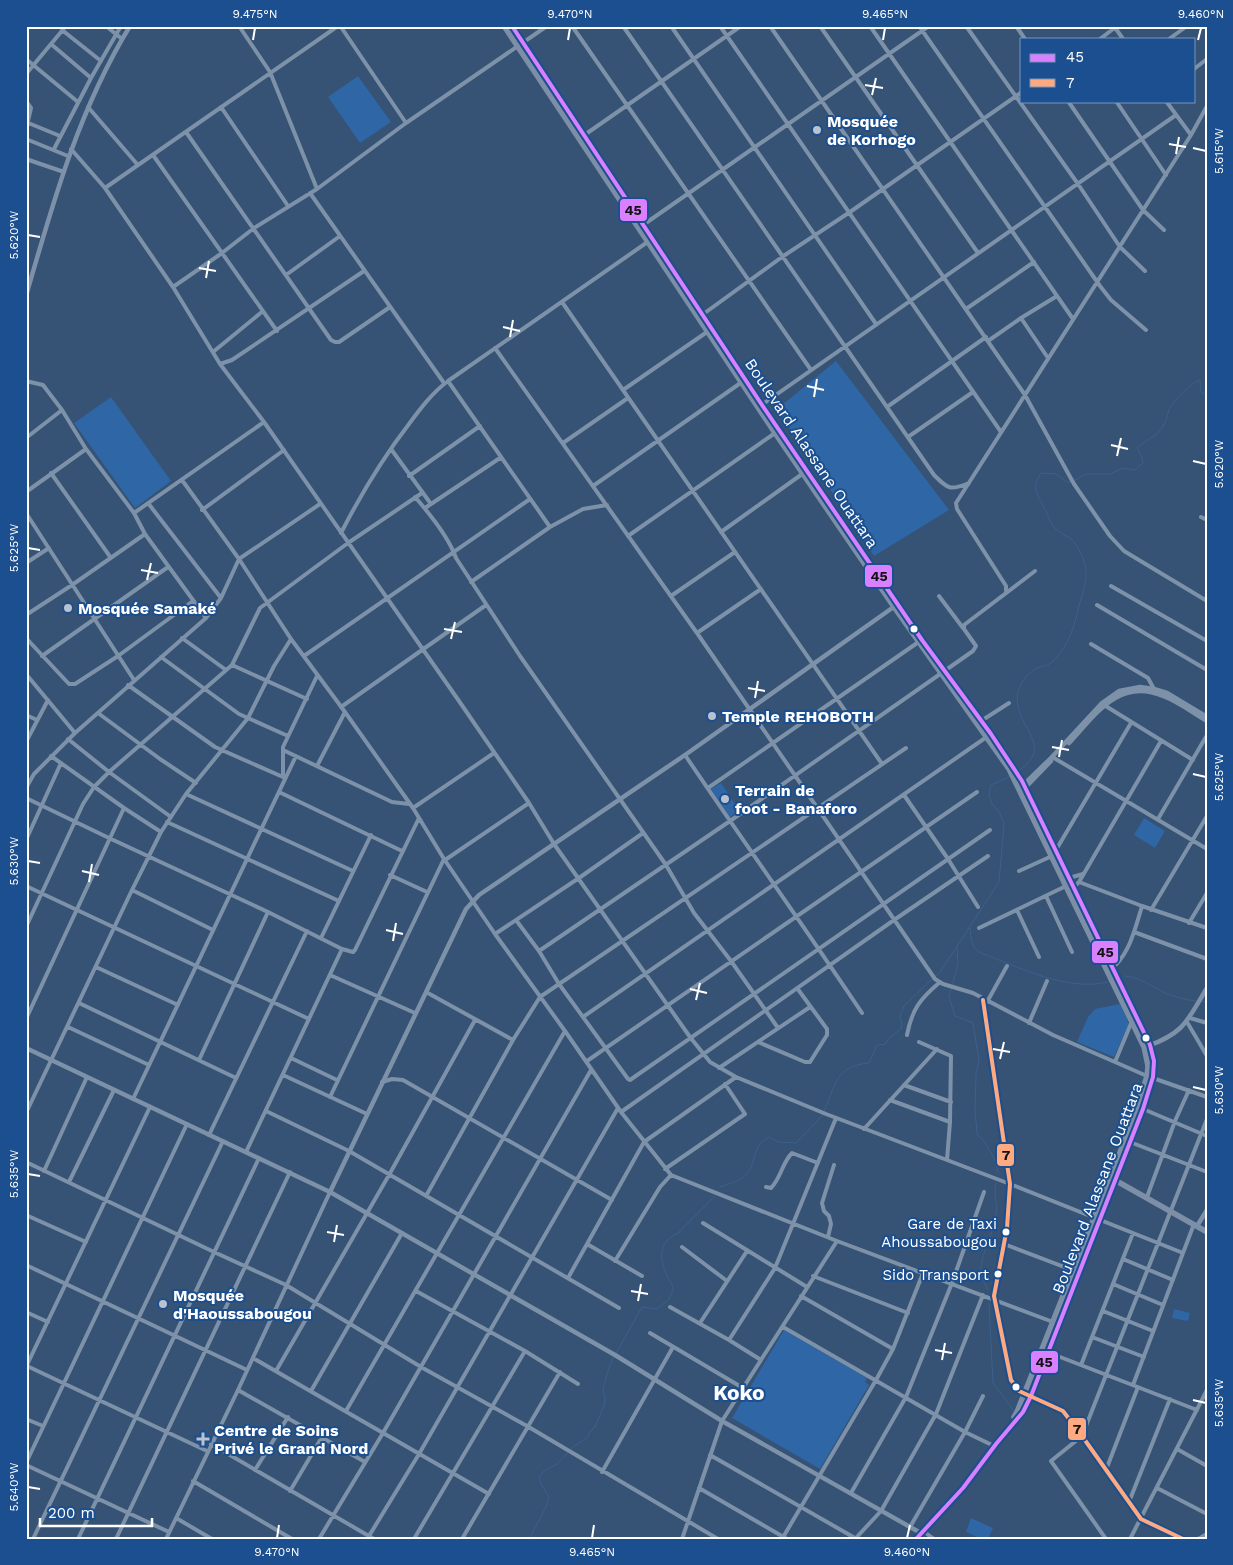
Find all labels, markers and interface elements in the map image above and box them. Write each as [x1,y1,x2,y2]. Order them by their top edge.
text: 9.475°N [232,7,278,21]
text: 9.470°N [547,7,593,21]
text: 9.465°N [862,7,908,21]
text: 9.460°N [1178,7,1224,21]
legend [1020,38,1196,102]
text: 45 [1066,48,1084,66]
text: 7 [1066,74,1074,92]
place label: Mosquée de Korhogo [827,112,916,149]
marker: Mosquée de Korhogo [811,124,823,136]
text: 5.615°W [1212,128,1226,174]
line badge: 45 [619,198,648,222]
text: 45 [624,202,642,218]
text: 5.620°W [7,210,21,259]
street label: Boulevard Alassane Ouattara [741,355,882,552]
text: 5.620°W [1212,439,1226,488]
text: 5.625°W [7,523,21,572]
line badge: 45 [864,564,893,588]
text: 45 [870,568,888,584]
place label: Mosquée Samaké [78,599,216,618]
marker: Mosquée Samaké [62,602,74,614]
unlabelled marker [909,624,919,634]
place label: Temple REHOBOTH [722,707,874,726]
marker: Temple REHOBOTH [706,710,718,722]
text: 5.625°W [1212,752,1226,801]
place label: Terrain de foot - Banaforo [735,781,858,818]
marker: Terrain de foot - Banaforo [719,793,731,805]
text: 5.630°W [7,836,21,885]
line badge: 45 [1091,940,1119,964]
text: 45 [1096,944,1114,960]
unlabelled marker [1141,1033,1151,1043]
text: 5.630°W [1212,1065,1226,1114]
street label: Boulevard Alassane Ouattara [1048,1080,1147,1296]
line badge: 7 [996,1143,1015,1167]
text: 7 [1002,1147,1011,1163]
text: 5.635°W [7,1149,21,1198]
place label: Gare de Taxi Ahoussabougou [881,1215,997,1251]
marker: Gare de Taxi Ahoussabougou [1001,1227,1011,1237]
place label: Sido Transport [882,1266,990,1284]
marker: Sido Transport [993,1269,1003,1279]
place label: Mosquée d'Haoussabougou [173,1286,312,1323]
marker: Mosquée d'Haoussabougou [157,1298,169,1310]
line badge: 45 [1030,1350,1059,1374]
text: 45 [1035,1354,1053,1370]
text: 5.635°W [1212,1378,1226,1427]
district label: Koko [713,1380,765,1405]
unlabelled marker [1011,1382,1021,1392]
line badge: 7 [1067,1417,1087,1441]
place label: Centre de Soins Privé le Grand Nord [214,1421,368,1458]
text: 7 [1073,1421,1082,1437]
marker: Centre de Soins Privé le Grand Nord [196,1432,210,1446]
text: 5.640°W [7,1462,21,1512]
scale bar [40,1495,152,1527]
text: 200 m [48,1504,95,1522]
text: 9.470°N [254,1545,300,1559]
text: 9.465°N [569,1545,615,1559]
text: 9.460°N [884,1545,930,1559]

